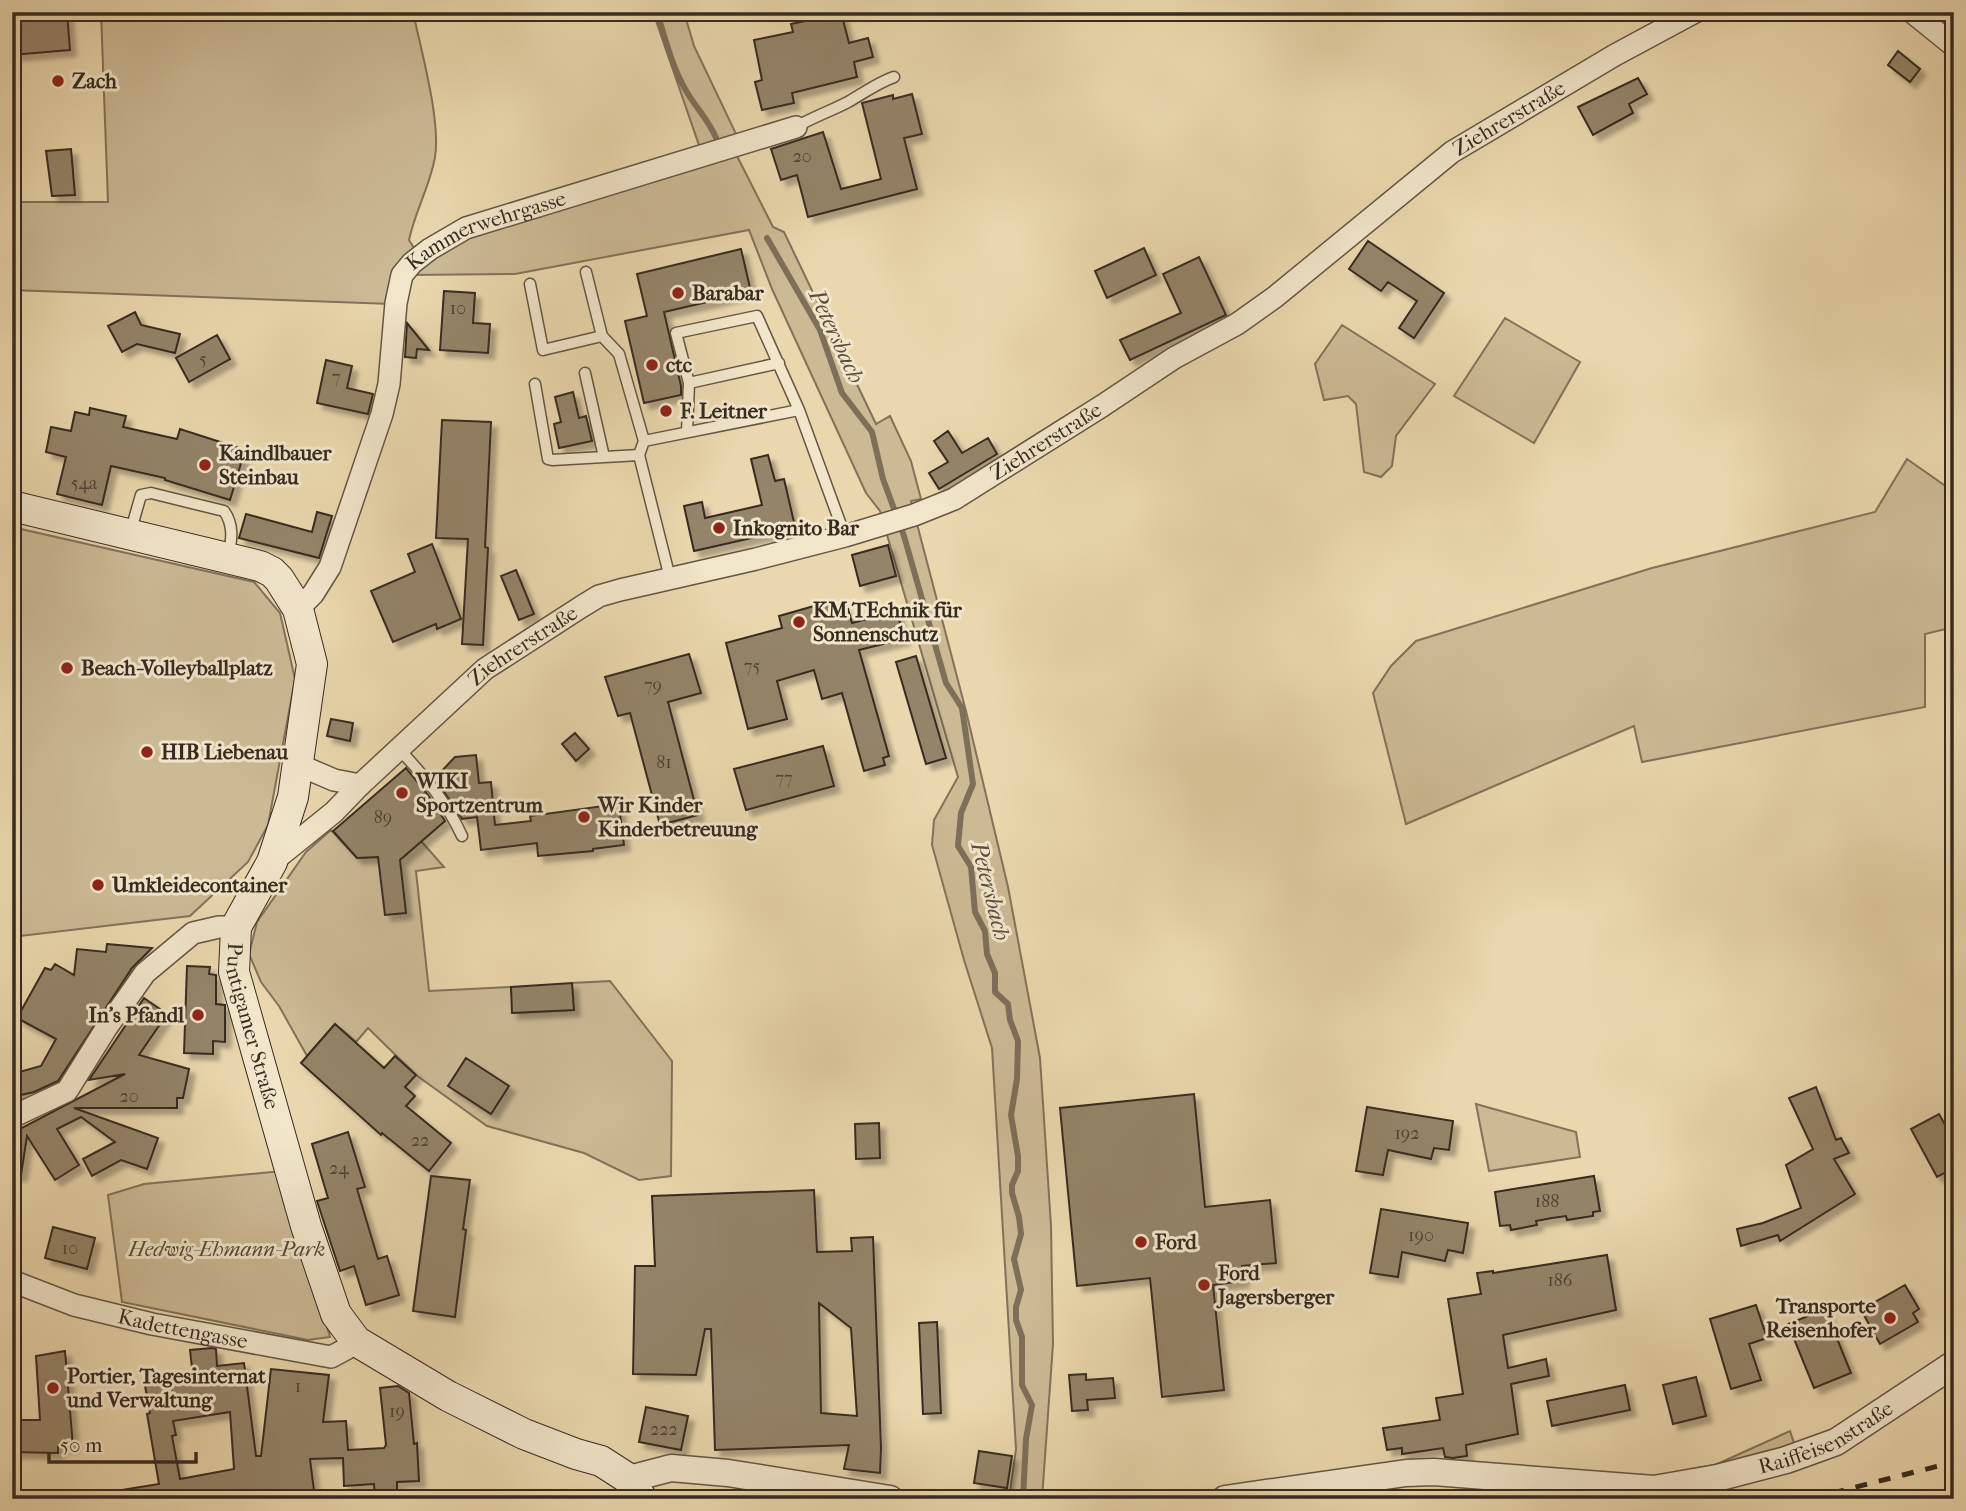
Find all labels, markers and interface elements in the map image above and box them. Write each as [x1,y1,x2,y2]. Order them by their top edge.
place label: Zach [72,69,117,93]
marker: Zach [50,73,66,89]
street label: Ziehrerstraße [1448,76,1569,161]
house number: 20 [792,146,812,167]
street label: Kammerwehrgasse [401,186,569,275]
place label: Barabar [692,281,765,305]
water label: Petersbach [803,284,870,388]
marker: Barabar [670,285,686,301]
house number: 10 [450,298,466,319]
house number: 5 [199,349,207,370]
place label: ctc [666,353,692,377]
marker: ctc [644,357,660,373]
house number: 7 [332,367,341,388]
street label: Ziehrerstraße [986,397,1106,485]
place label: F. Leitner [679,399,768,423]
marker: F. Leitner [658,403,674,419]
place label: Kaindlbauer Steinbau [219,441,332,489]
marker: Kaindlbauer Steinbau [197,457,213,473]
house number: 54a [71,473,98,494]
place label: Inkognito Bar [733,516,860,540]
marker: Inkognito Bar [711,520,727,536]
place label: KM TEchnik für Sonnenschutz [813,598,963,646]
street label: Ziehrerstraße [463,601,582,691]
marker: KM TEchnik für Sonnenschutz [791,614,807,630]
place label: Beach-Volleyballplatz [81,656,273,680]
house number: 75 [744,656,760,677]
marker: Beach-Volleyballplatz [59,660,75,676]
house number: 79 [644,675,662,696]
place label: HIB Liebenau [161,740,288,764]
marker: HIB Liebenau [139,744,155,760]
house number: 81 [656,752,672,773]
house number: 77 [775,768,793,789]
place label: WIKI Sportzentrum [415,769,543,817]
marker: WIKI Sportzentrum [394,785,410,801]
place label: Wir Kinder Kinderbetreuung [597,793,758,841]
house number: 89 [374,807,392,828]
marker: Wir Kinder Kinderbetreuung [576,809,592,825]
water label: Petersbach [965,838,1016,943]
place label: Umkleidecontainer [111,873,288,897]
marker: Umkleidecontainer [90,877,106,893]
street label: Puntigamer Straße [221,942,284,1112]
place label: In's Pfandl [88,1003,184,1027]
marker: In's Pfandl [190,1007,206,1023]
house number: 20 [119,1086,139,1107]
house number: 192 [1394,1123,1420,1144]
house number: 22 [411,1130,429,1151]
house number: 24 [329,1158,349,1179]
house number: 188 [1535,1191,1559,1212]
house number: 190 [1408,1225,1434,1246]
place label: Ford [1154,1230,1197,1254]
marker: Ford [1133,1234,1149,1250]
park label: Hedwig-Ehmann-Park [128,1237,325,1261]
house number: 10 [62,1238,78,1259]
place label: Ford Jagersberger [1216,1261,1335,1309]
house number: 186 [1547,1270,1573,1291]
marker: Ford Jagersberger [1196,1277,1212,1293]
place label: Transporte Reisenhofer [1766,1294,1877,1342]
street label: Kadettengasse [116,1304,250,1353]
marker: Transporte Reisenhofer [1882,1310,1898,1326]
place label: Portier, Tagesinternat und Verwaltung [66,1364,266,1412]
house number: 1 [295,1376,301,1397]
marker: Portier, Tagesinternat und Verwaltung [45,1380,61,1396]
street label: Raiffeisenstraße [1756,1396,1897,1479]
house number: 19 [389,1401,405,1422]
house number: 222 [650,1419,678,1440]
scale bar [49,1420,196,1464]
text: 50 m [60,1433,103,1457]

